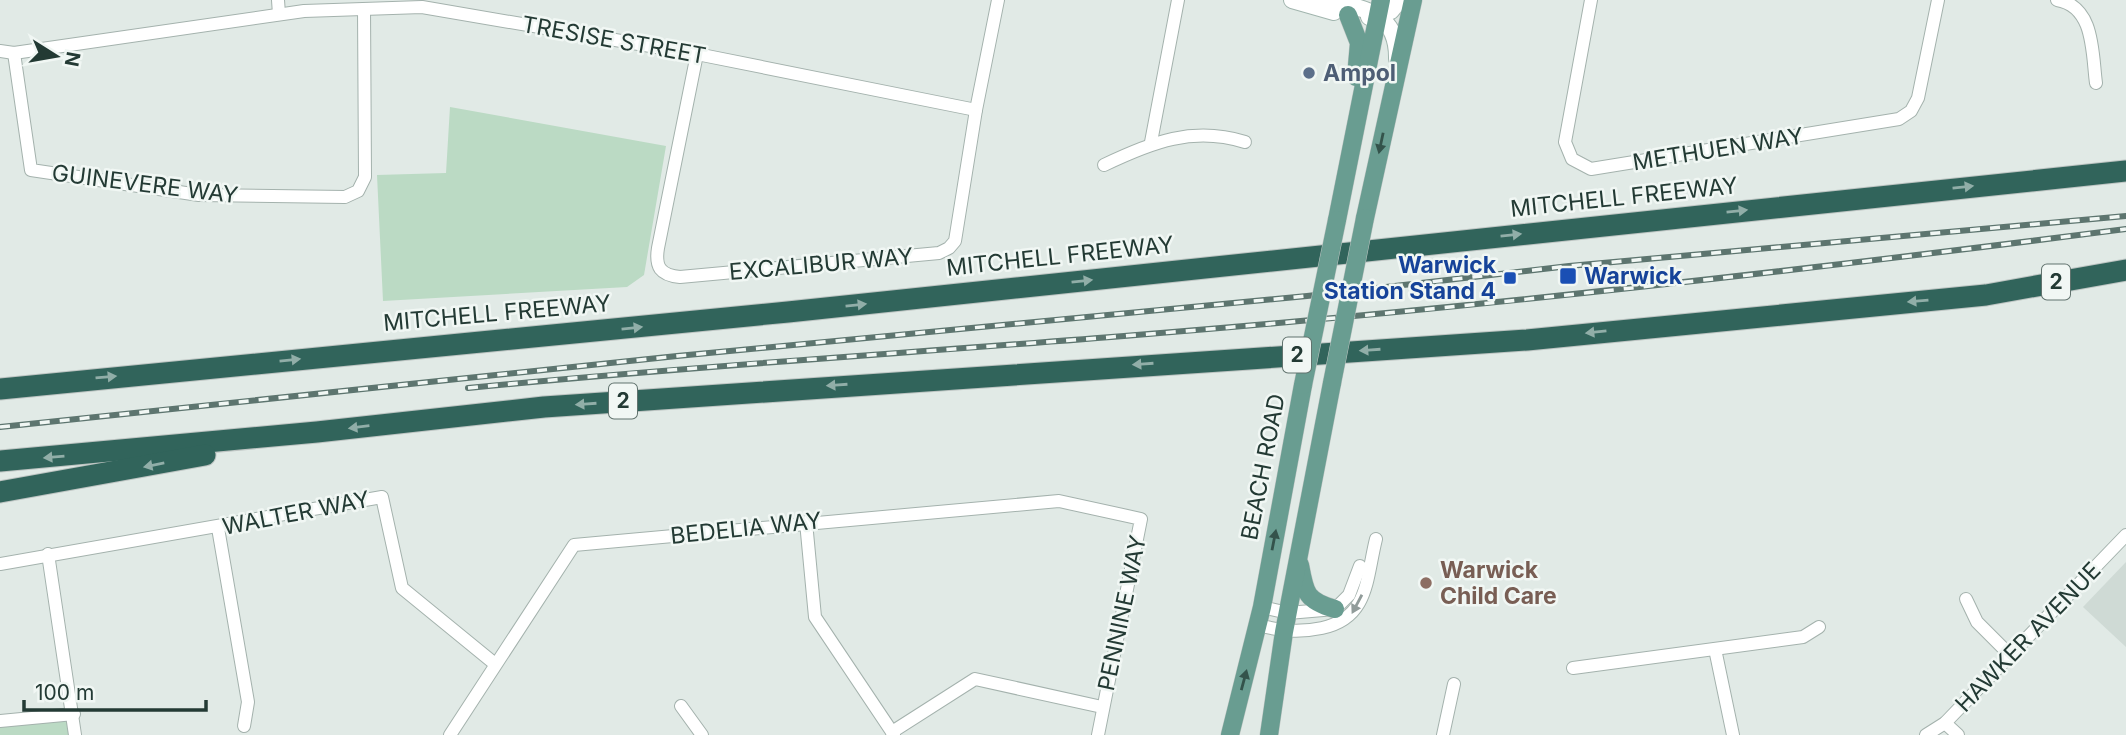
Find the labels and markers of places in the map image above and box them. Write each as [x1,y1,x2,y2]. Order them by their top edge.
place label: Ampol [1323,59,1396,87]
marker: Ampol [1301,65,1317,81]
place label: Warwick Station Stand 4 [1324,251,1497,305]
place label: Warwick [1584,262,1683,290]
marker: Warwick [1558,266,1578,286]
marker: Warwick Station Stand 4 [1502,270,1518,286]
place label: Warwick Child Care [1440,556,1557,610]
marker: Warwick Child Care [1418,575,1434,591]

